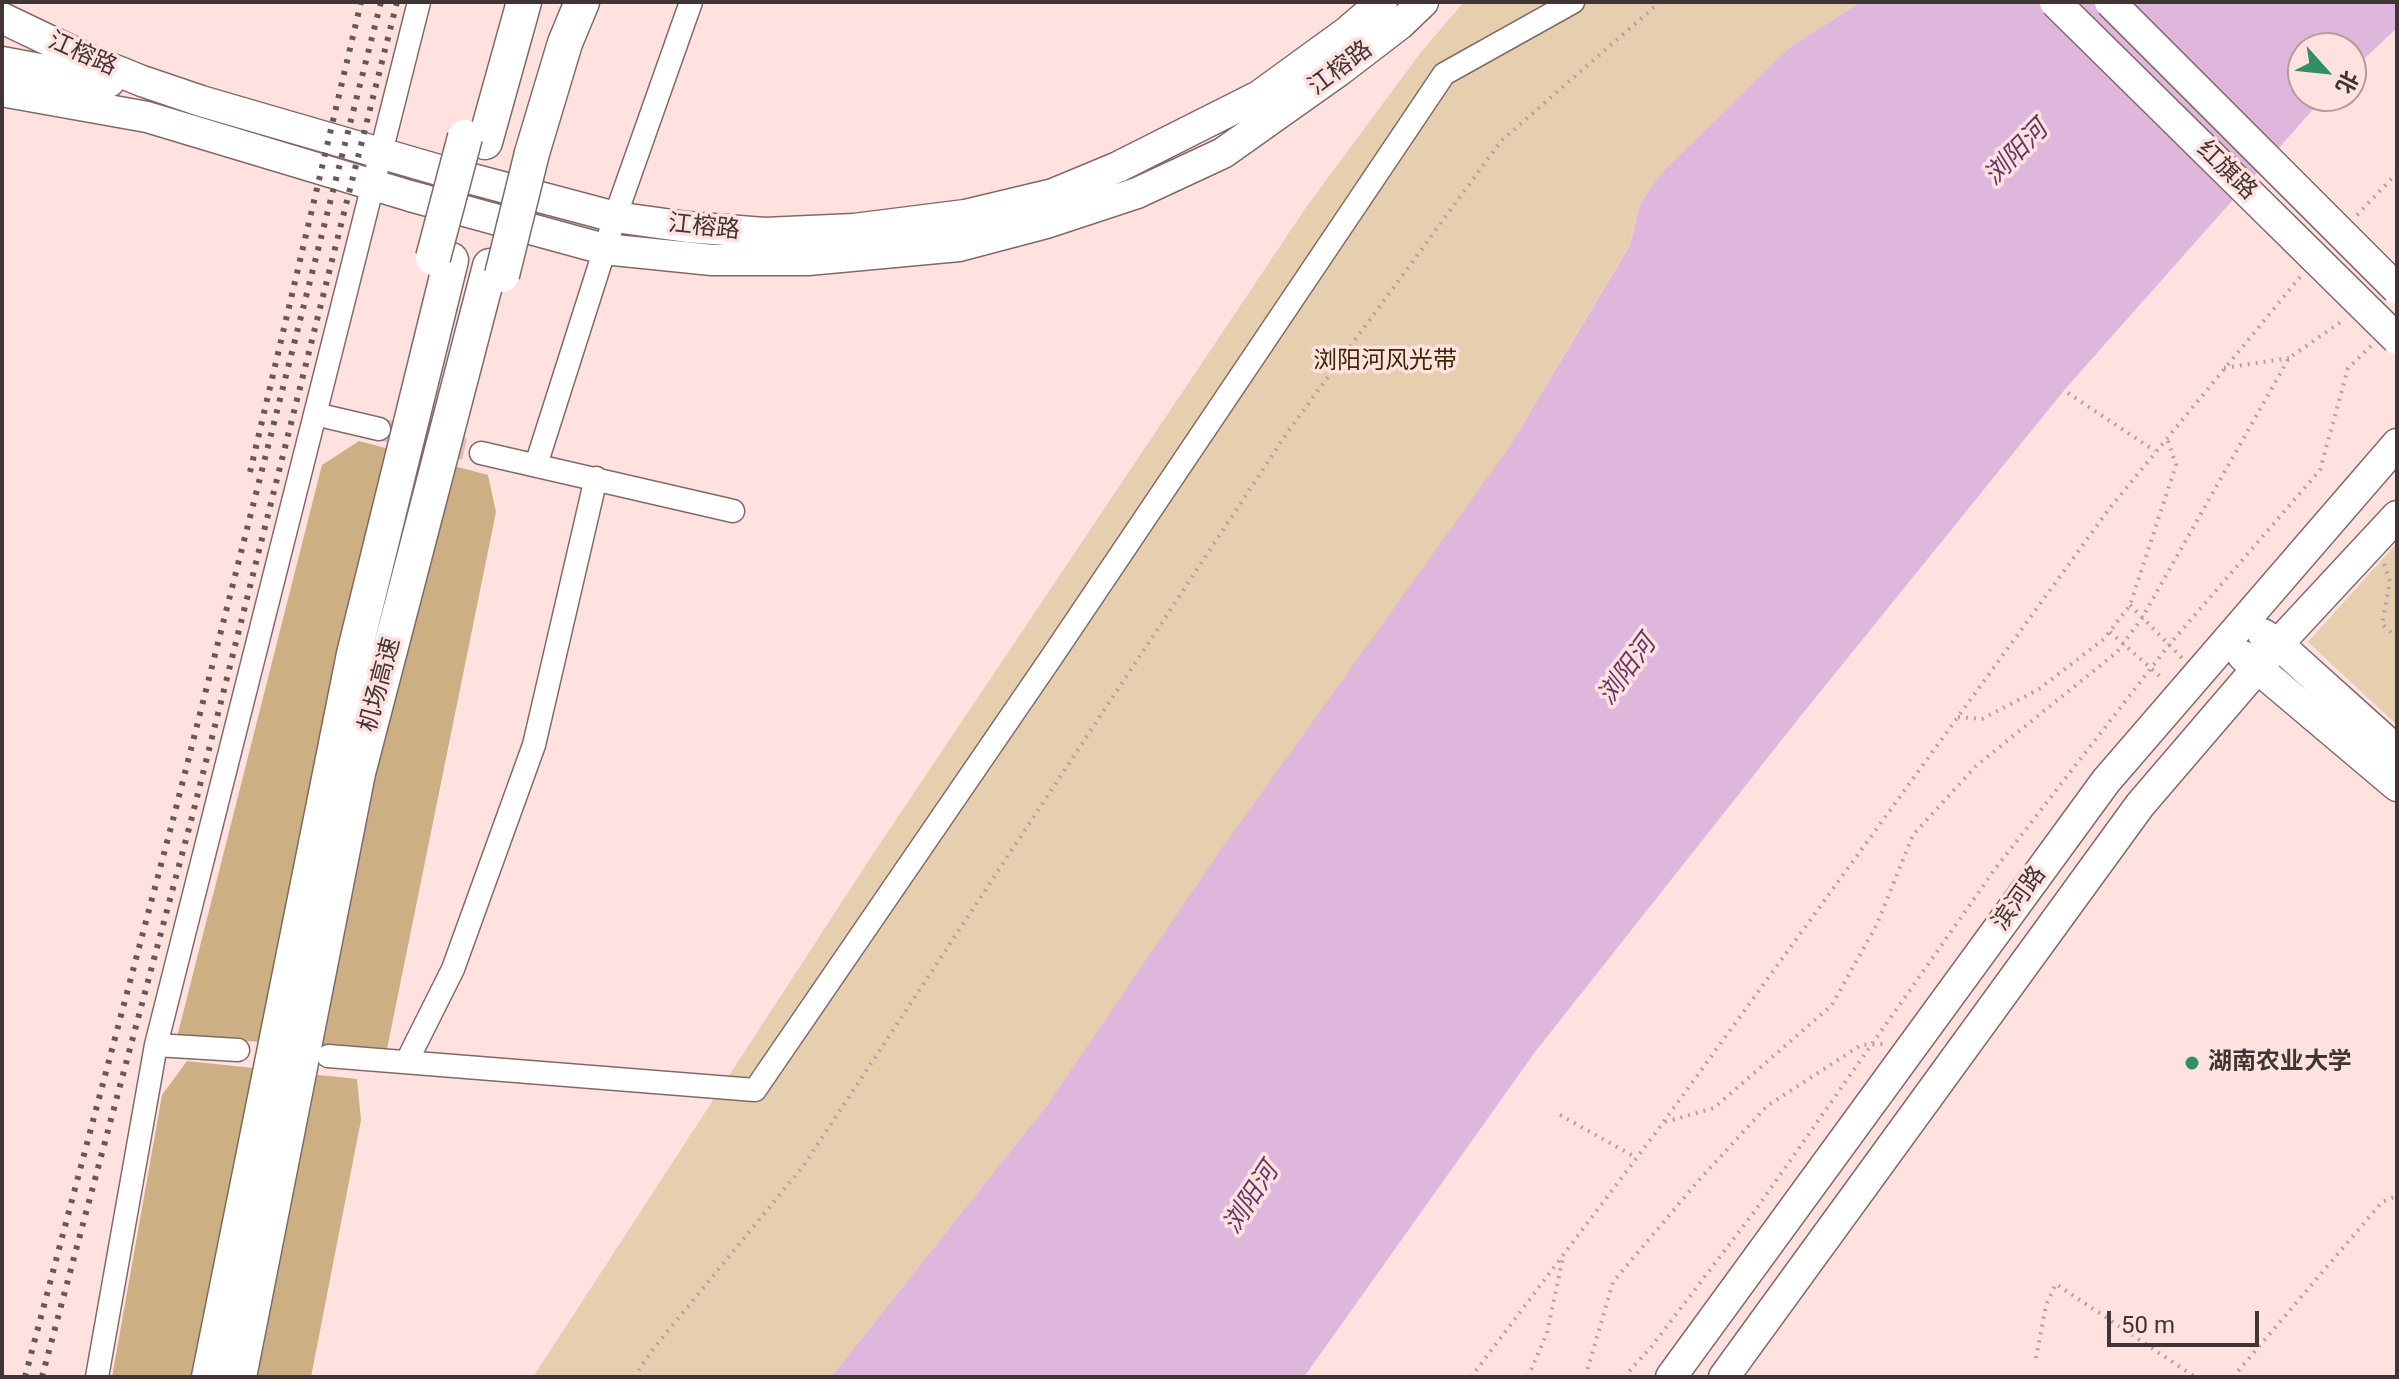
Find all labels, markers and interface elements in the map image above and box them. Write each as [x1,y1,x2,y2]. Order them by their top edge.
street label: 江榕路 [43,27,121,83]
north arrow [2287,32,2367,112]
street label: 江榕路 [1304,36,1378,102]
text: 北 [2331,67,2363,98]
water label: 浏阳河 [1979,115,2055,193]
street label: 红旗路 [2190,136,2262,206]
street label: 江榕路 [667,210,741,246]
park label: 浏阳河风光带 [1313,348,1457,376]
water label: 浏阳河 [1592,630,1664,712]
street label: 机场高速 [355,635,407,735]
street label: 滨河路 [1987,861,2053,937]
place label: 湖南农业大学 [2208,1049,2352,1077]
marker: 湖南农业大学 [2183,1054,2201,1072]
water label: 浏阳河 [1218,1158,1286,1240]
scale bar [2111,1295,2263,1345]
text: 50 m [2121,1311,2175,1339]

